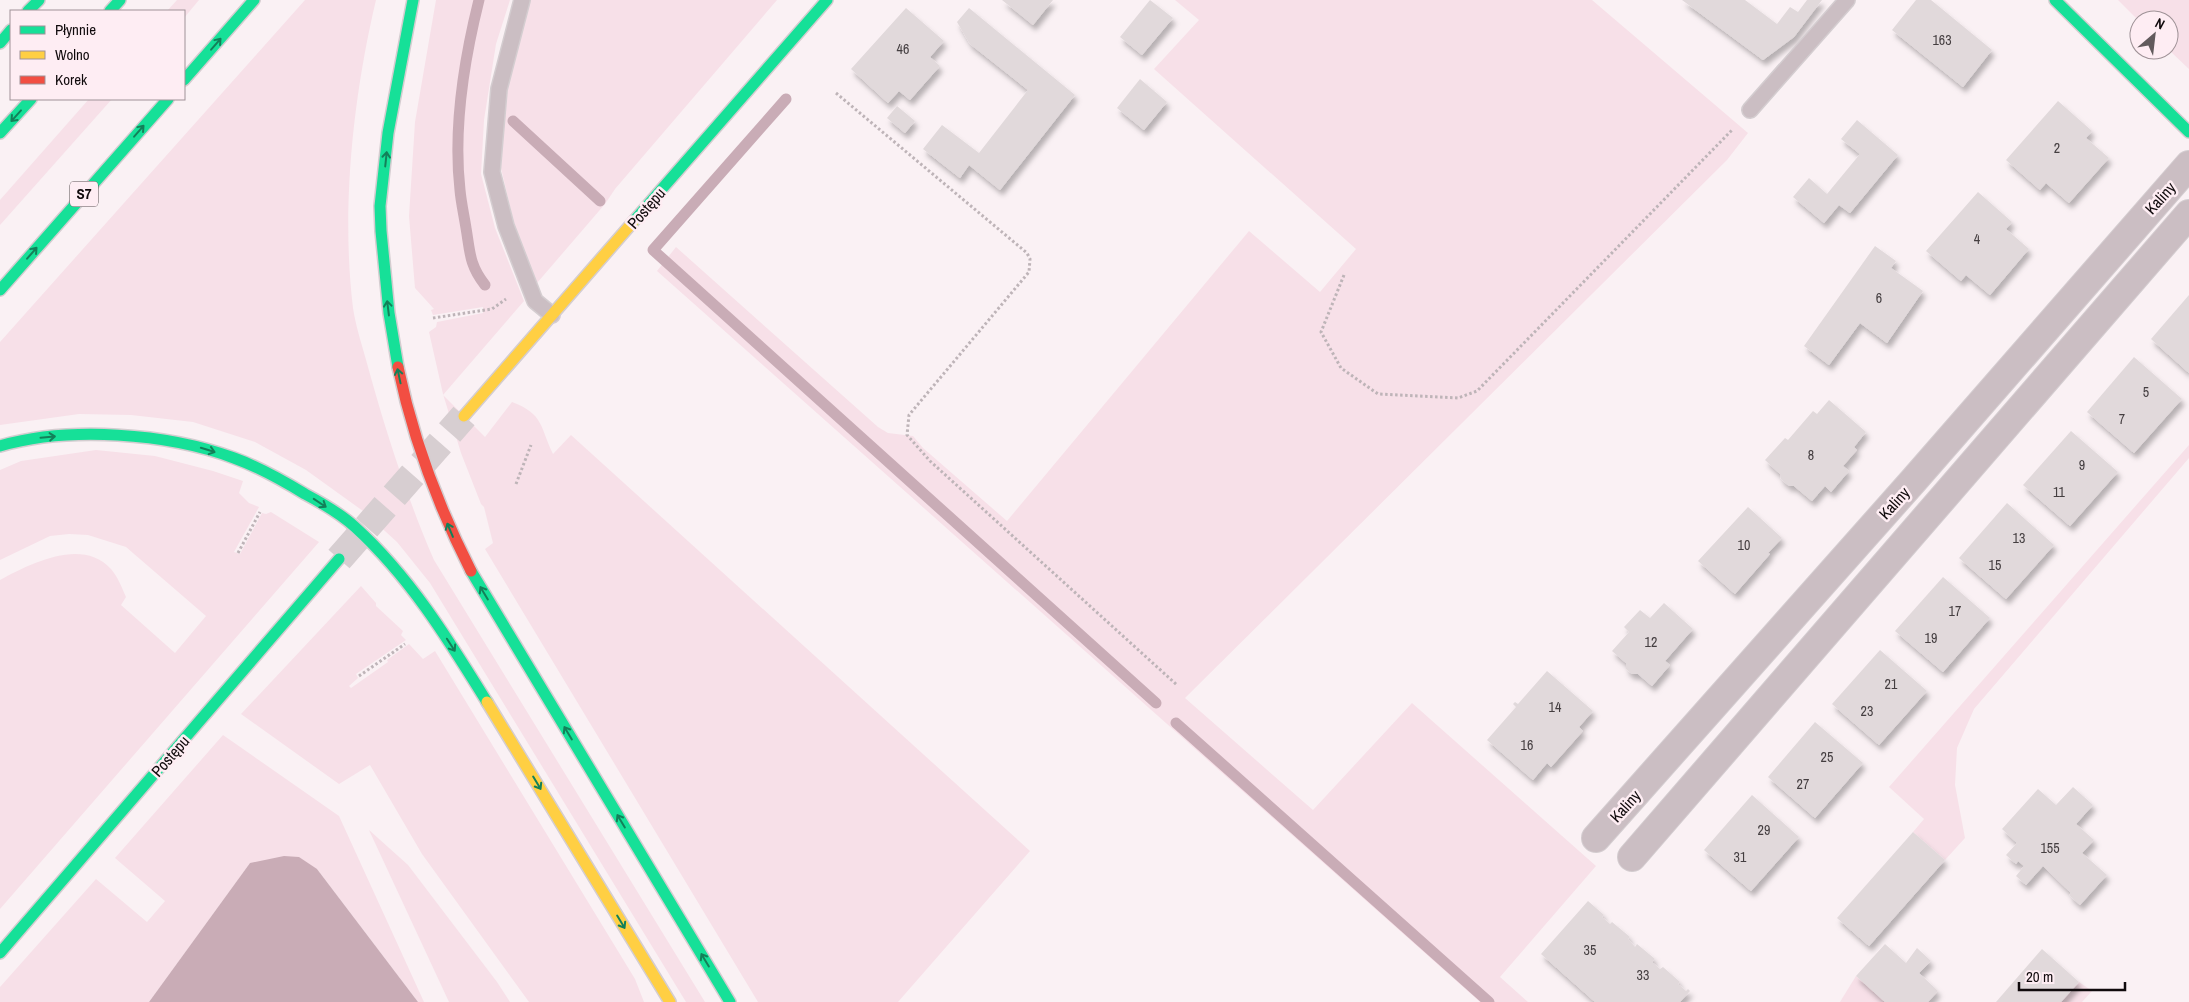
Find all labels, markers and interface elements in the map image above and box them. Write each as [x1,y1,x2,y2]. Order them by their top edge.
legend [10,10,185,100]
north arrow [2129,10,2179,60]
text: N [2152,14,2168,33]
text: Płynnie [55,19,96,40]
house number: 163 [1932,31,1952,49]
one-way arrow [210,37,222,50]
house number: 46 [897,40,909,58]
text: Wolno [55,44,90,65]
text: Korek [55,69,88,90]
one-way arrow [10,109,21,122]
one-way arrow [134,124,145,137]
house number: 2 [2054,139,2060,157]
one-way arrow [381,151,390,167]
street label: Kaliny [2140,177,2181,219]
road number: S7 [70,182,98,206]
street label: Postępu [622,183,670,233]
house number: 4 [1974,230,1981,248]
one-way arrow [26,246,38,259]
house number: 6 [1876,289,1882,307]
one-way arrow [383,300,393,316]
one-way arrow [394,368,403,384]
house number: 5 [2143,383,2149,401]
house number: 7 [2119,410,2125,428]
one-way arrow [39,432,55,442]
one-way arrow [200,446,216,456]
house number: 8 [1808,446,1814,464]
house number: 9 [2079,456,2085,474]
street label: Kaliny [1874,482,1915,524]
house number: 11 [2053,483,2066,501]
one-way arrow [313,498,327,508]
one-way arrow [444,523,454,538]
house number: 13 [2013,529,2025,547]
house number: 10 [1738,536,1750,554]
house number: 15 [1989,556,2001,574]
one-way arrow [479,587,489,601]
house number: 17 [1949,602,1961,620]
house number: 19 [1925,629,1937,647]
house number: 12 [1645,633,1657,651]
one-way arrow [446,638,456,652]
house number: 21 [1885,675,1898,693]
house number: 14 [1549,698,1562,716]
house number: 23 [1861,702,1873,720]
one-way arrow [563,726,573,740]
street label: Postępu [146,731,194,781]
house number: 16 [1521,736,1533,754]
house number: 25 [1821,748,1833,766]
house number: 27 [1797,775,1809,793]
one-way arrow [532,776,542,790]
street label: Kaliny [1605,785,1646,827]
one-way arrow [616,814,626,828]
house number: 29 [1758,821,1770,839]
house number: 155 [2040,839,2060,857]
house number: 31 [1734,848,1747,866]
one-way arrow [617,914,627,928]
house number: 35 [1584,941,1596,959]
one-way arrow [699,954,709,968]
scale bar [2019,960,2125,992]
house number: 33 [1637,966,1649,984]
text: 20 m [2026,966,2053,987]

